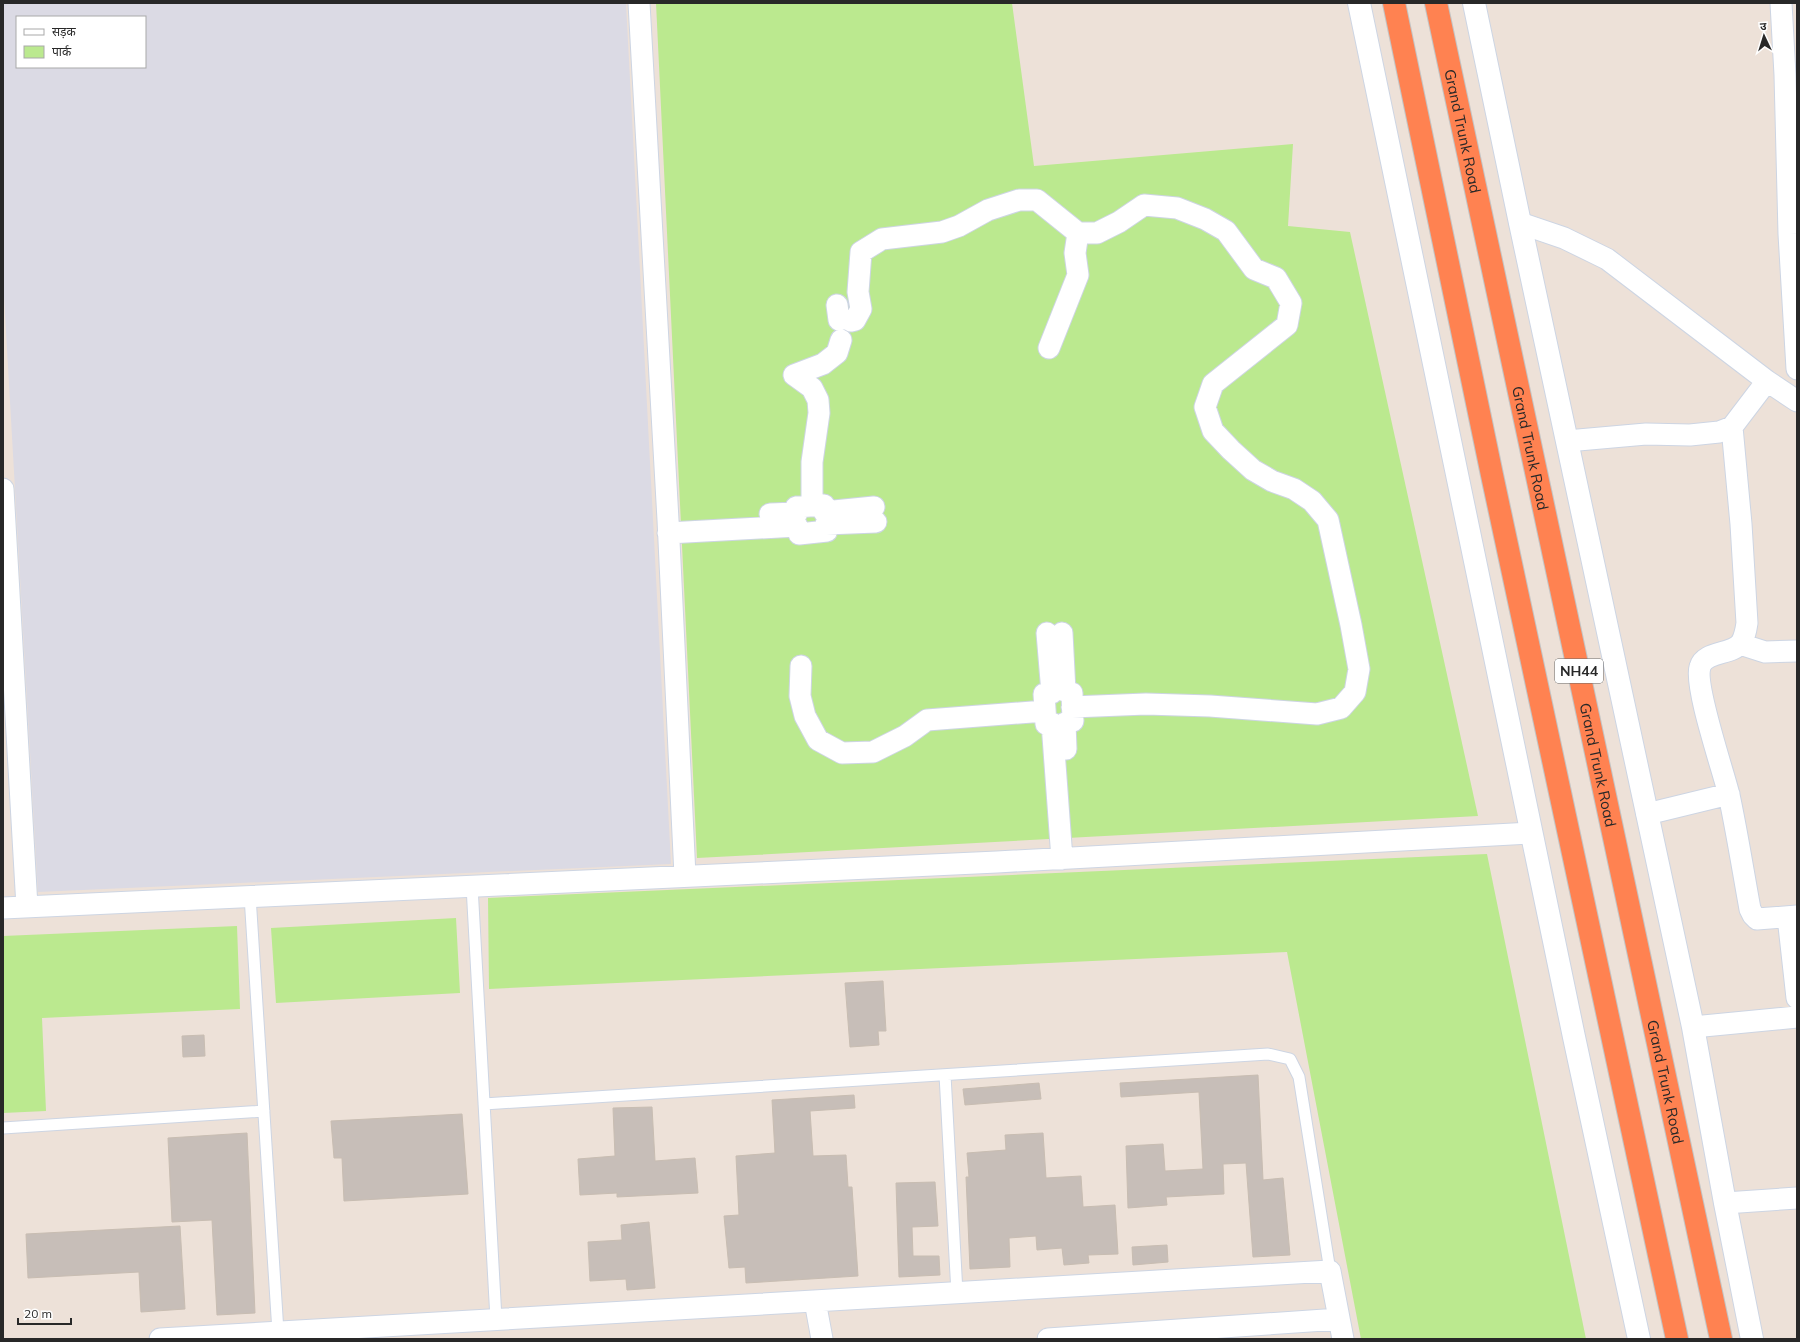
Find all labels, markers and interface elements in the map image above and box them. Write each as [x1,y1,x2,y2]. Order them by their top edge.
legend [16,16,146,68]
north arrow [1744,16,1784,56]
text: उ [1760,19,1768,33]
text: सड़क [52,24,77,39]
text: पार्क [52,44,72,59]
street label: Grand Trunk Road [1441,67,1486,195]
street label: Grand Trunk Road [1508,384,1553,512]
road number: NH44 [1555,659,1603,683]
street label: Grand Trunk Road [1576,701,1621,829]
street label: Grand Trunk Road [1644,1018,1689,1146]
scale bar [18,1300,71,1326]
text: 20 m [24,1306,52,1321]

